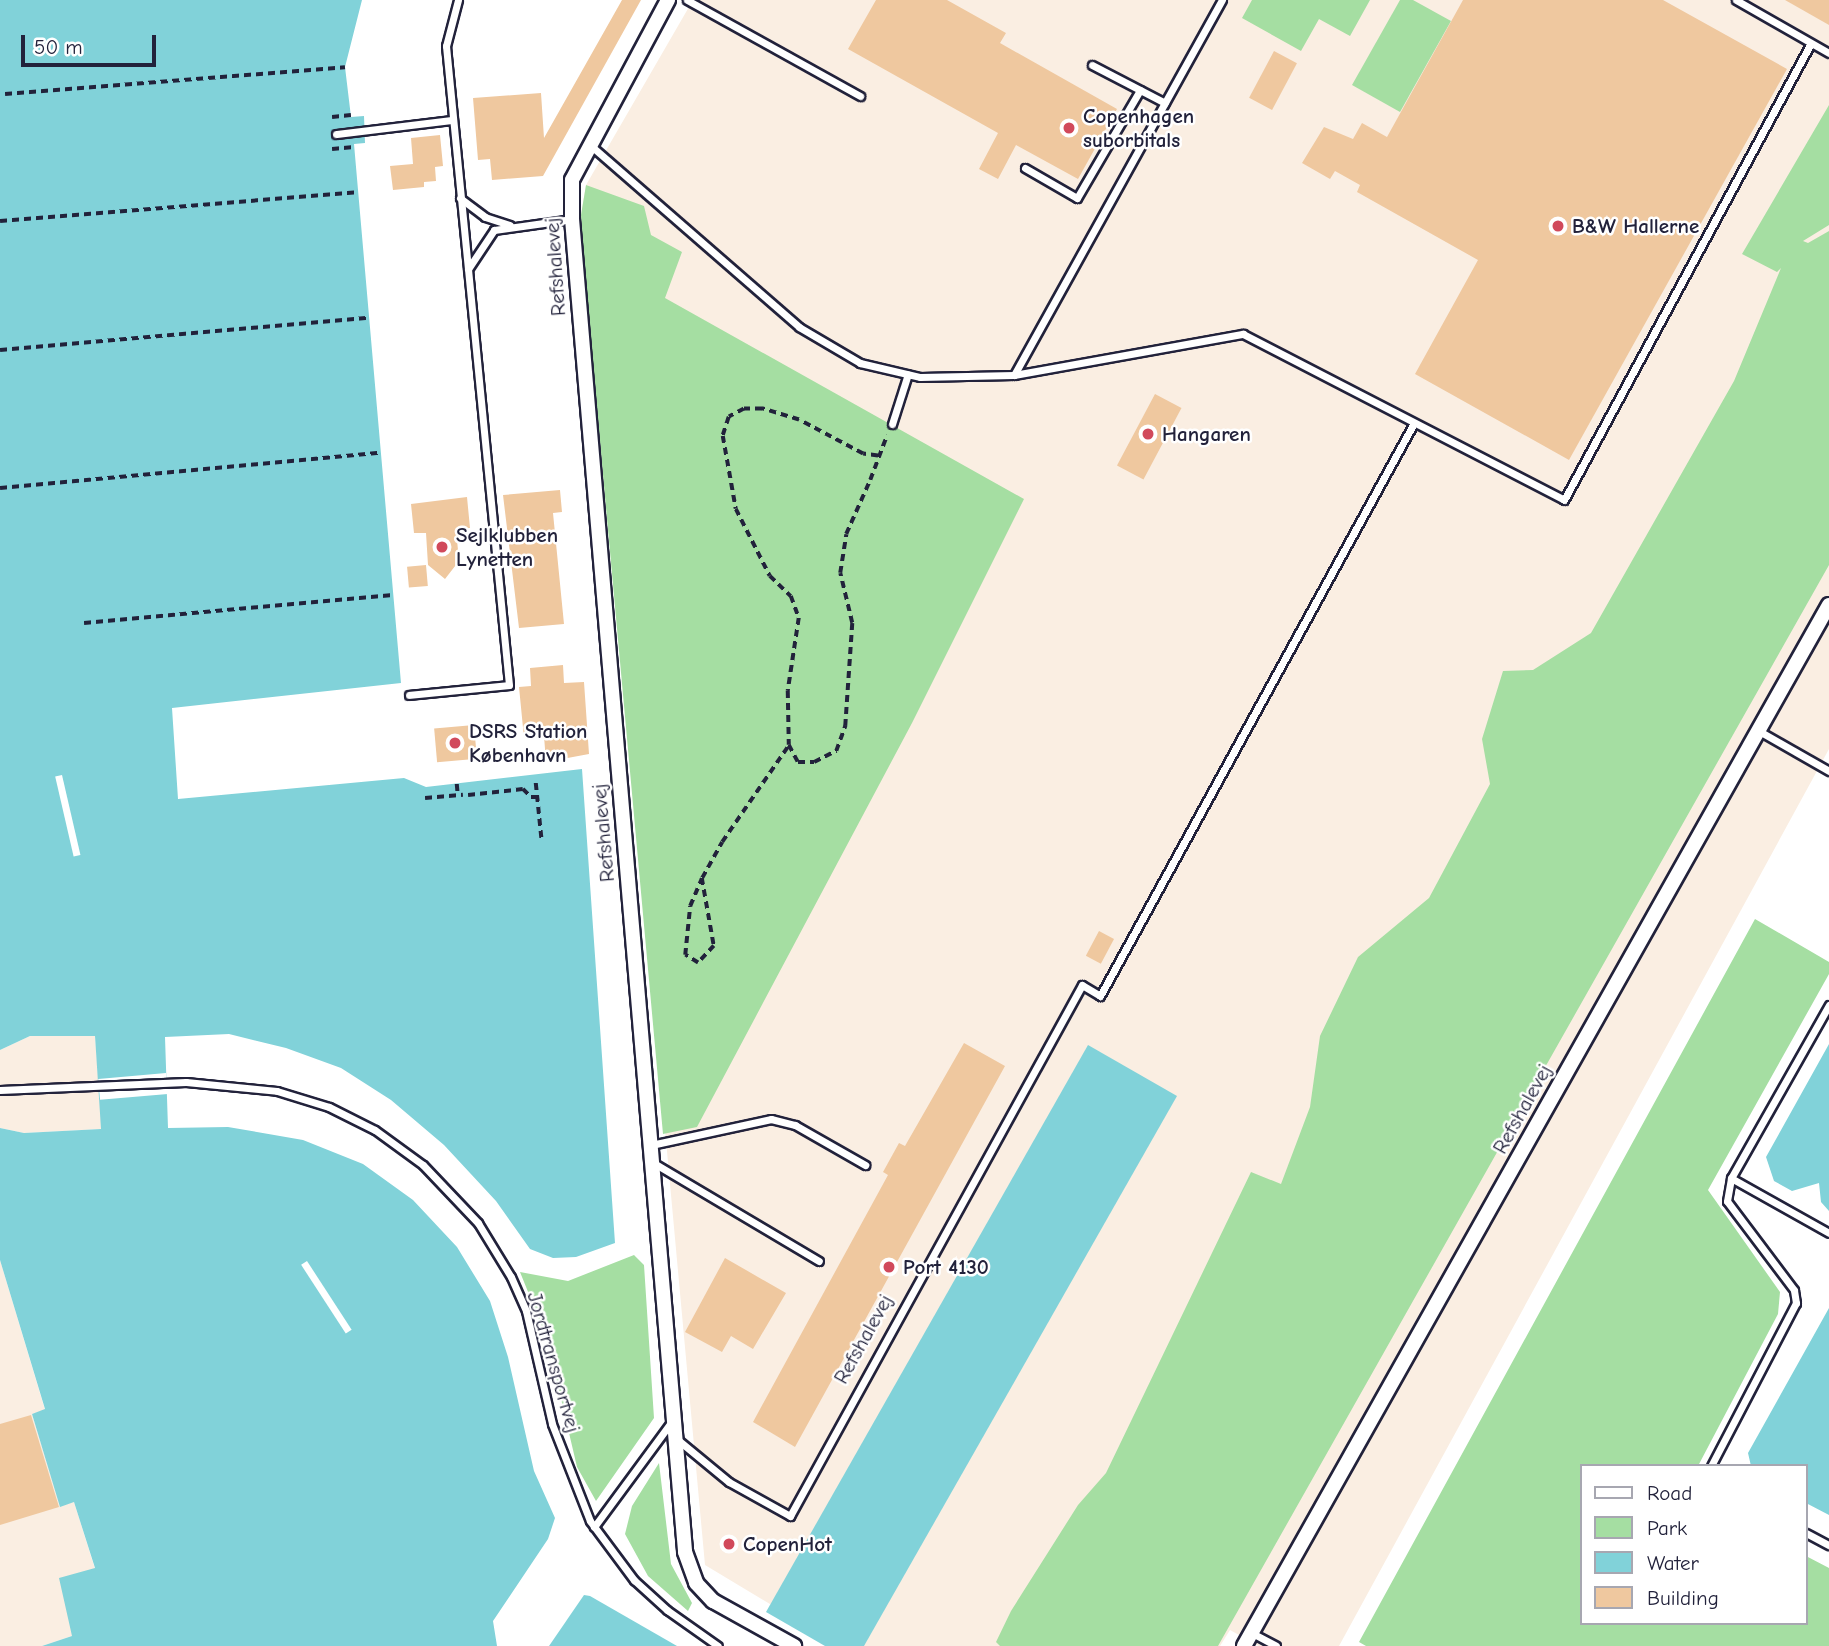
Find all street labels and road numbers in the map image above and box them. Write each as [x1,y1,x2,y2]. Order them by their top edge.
street label: Refshalevej [539,217,571,317]
street label: Refshalevej [586,783,620,883]
street label: Refshalevej [1487,1060,1557,1158]
street label: Jordtransportvej [522,1289,586,1435]
street label: Refshalevej [828,1290,898,1388]

